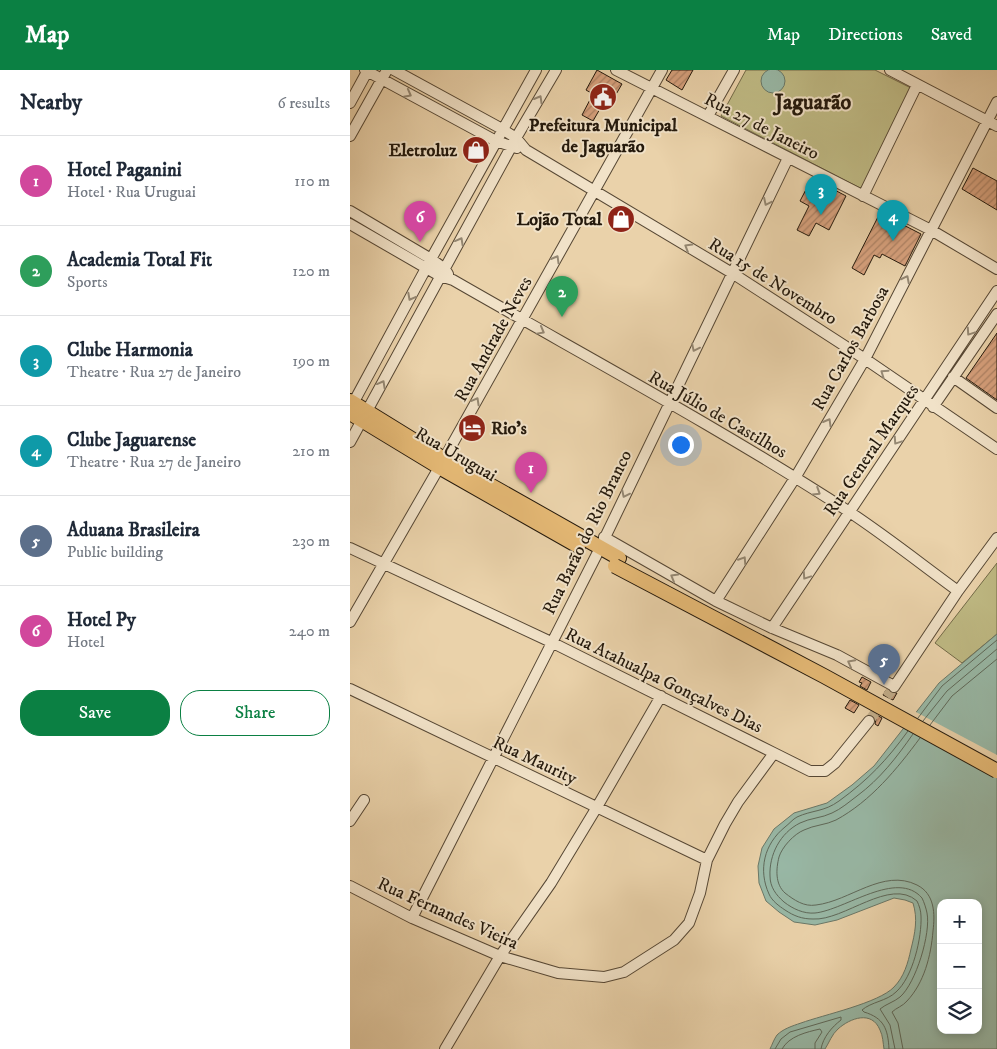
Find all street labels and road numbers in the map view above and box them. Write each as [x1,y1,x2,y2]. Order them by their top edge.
street label: Rua 27 de Janeiro [701,89,823,165]
street label: Rua 15 de Novembro [704,233,841,330]
street label: Rua Andrade Neves [450,273,537,406]
street label: Rua Carlos Barbosa [808,282,894,415]
street label: Rua Júlio de Castilhos [644,366,791,463]
street label: Rua General Marques [820,380,924,521]
street label: Rua Uruguai [411,423,500,487]
street label: Rua Barão do Rio Branco [538,446,637,618]
street label: Rua Atahualpa Gonçalves Dias [561,623,766,738]
street label: Rua Maurity [489,732,581,790]
street label: Rua Fernandes Vieira [374,873,522,955]

